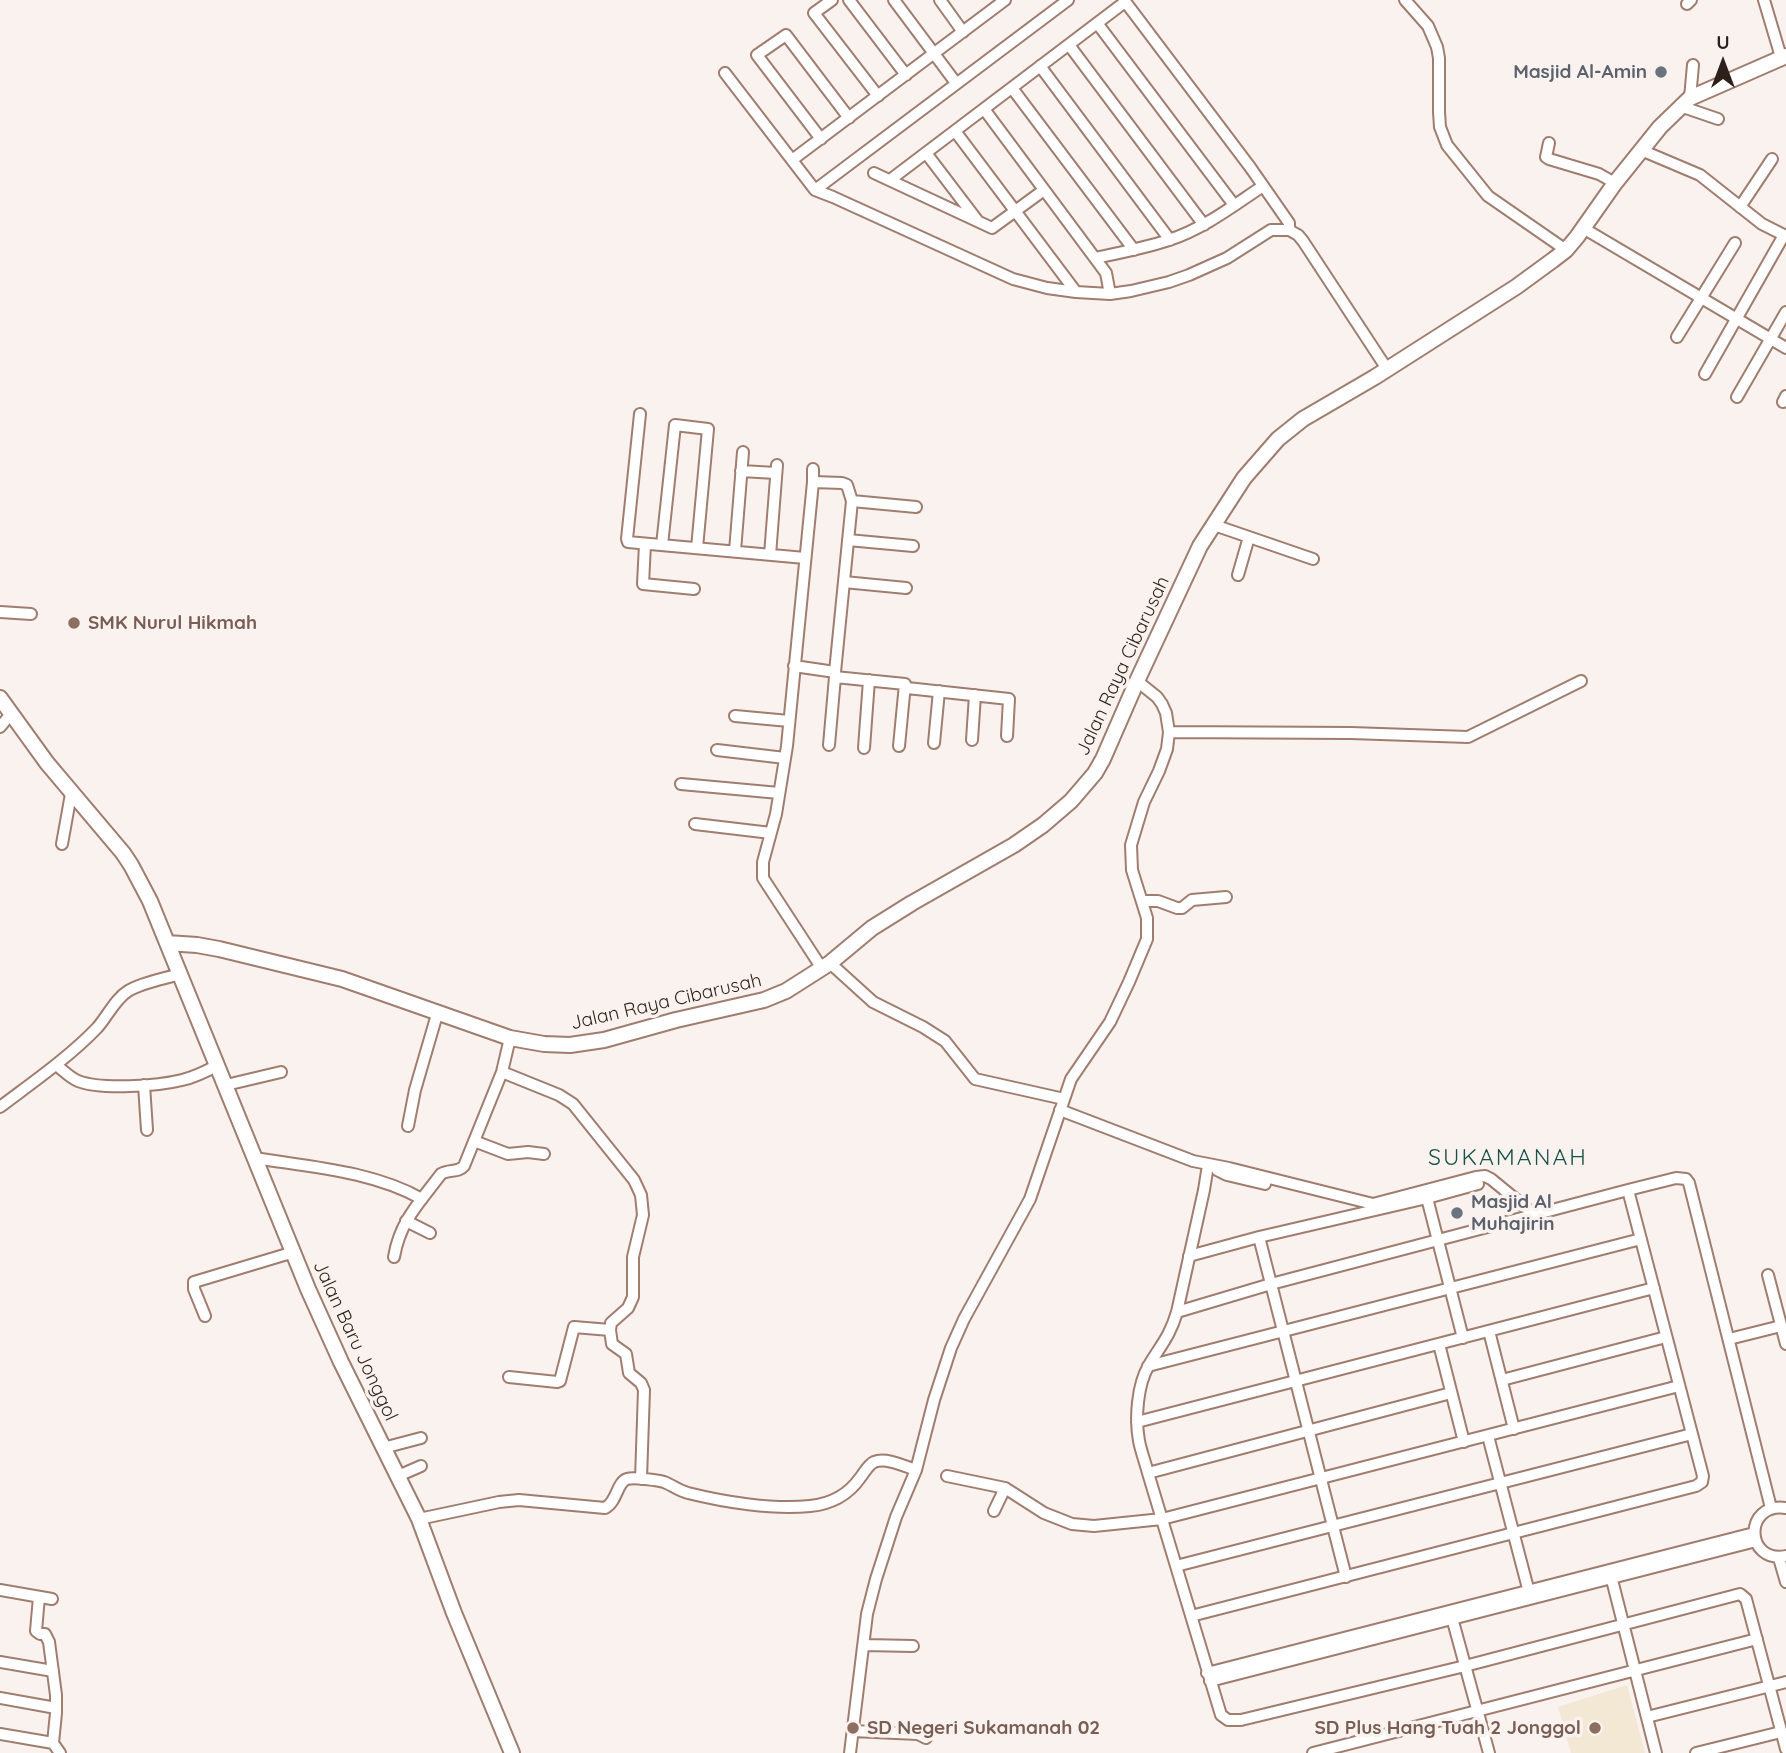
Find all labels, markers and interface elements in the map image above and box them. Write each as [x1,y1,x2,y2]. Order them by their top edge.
north arrow [1688,28,1758,98]
text: U [1716,30,1730,54]
place label: Masjid Al-Amin [1513,61,1647,83]
marker: Masjid Al-Amin [1653,64,1669,80]
street label: Jalan Raya Cibarusah [1071,573,1175,759]
place label: SMK Nurul Hikmah [88,612,257,634]
marker: SMK Nurul Hikmah [66,615,82,631]
street label: Jalan Raya Cibarusah [568,969,764,1035]
district label: SUKAMANAH [1429,1144,1587,1172]
place label: Masjid Al Muhajirin [1471,1191,1555,1235]
marker: Masjid Al Muhajirin [1449,1205,1465,1221]
street label: Jalan Baru Jonggol [308,1257,402,1425]
place label: SD Negeri Sukamanah 02 [867,1717,1100,1739]
place label: SD Plus Hang Tuah 2 Jonggol [1314,1717,1581,1739]
marker: SD Negeri Sukamanah 02 [845,1720,861,1736]
marker: SD Plus Hang Tuah 2 Jonggol [1587,1720,1603,1736]

